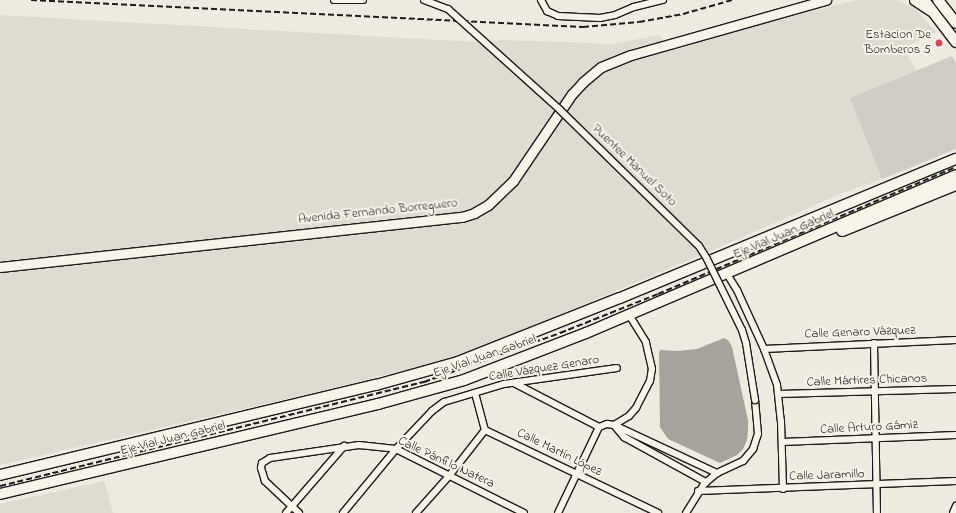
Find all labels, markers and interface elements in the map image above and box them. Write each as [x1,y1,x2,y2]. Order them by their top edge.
place label: Estacion De Bomberos 5 [865,28,931,59]
marker: Estacion De Bomberos 5 [934,38,944,48]
street label: Puentee Manuel Soto [588,122,680,210]
street label: Avenida Fernando Borreguero [297,196,459,228]
street label: Eje Vial Juan Gabriel [731,207,837,263]
street label: Calle Genaro Vázquez [804,323,916,343]
street label: Eje Vial Juan Gabriel [431,332,539,382]
street label: Calle Vázquez Genaro [488,353,600,385]
street label: Calle Mártires Chicanos [806,371,928,391]
street label: Eje Vial Juan Gabriel [119,418,227,460]
street label: Calle Arturo Gámiz [820,418,918,438]
street label: Calle Martín López [514,426,604,480]
street label: Calle Pánfilo Natera [395,434,497,492]
street label: Calle Jaramillo [789,467,865,485]

